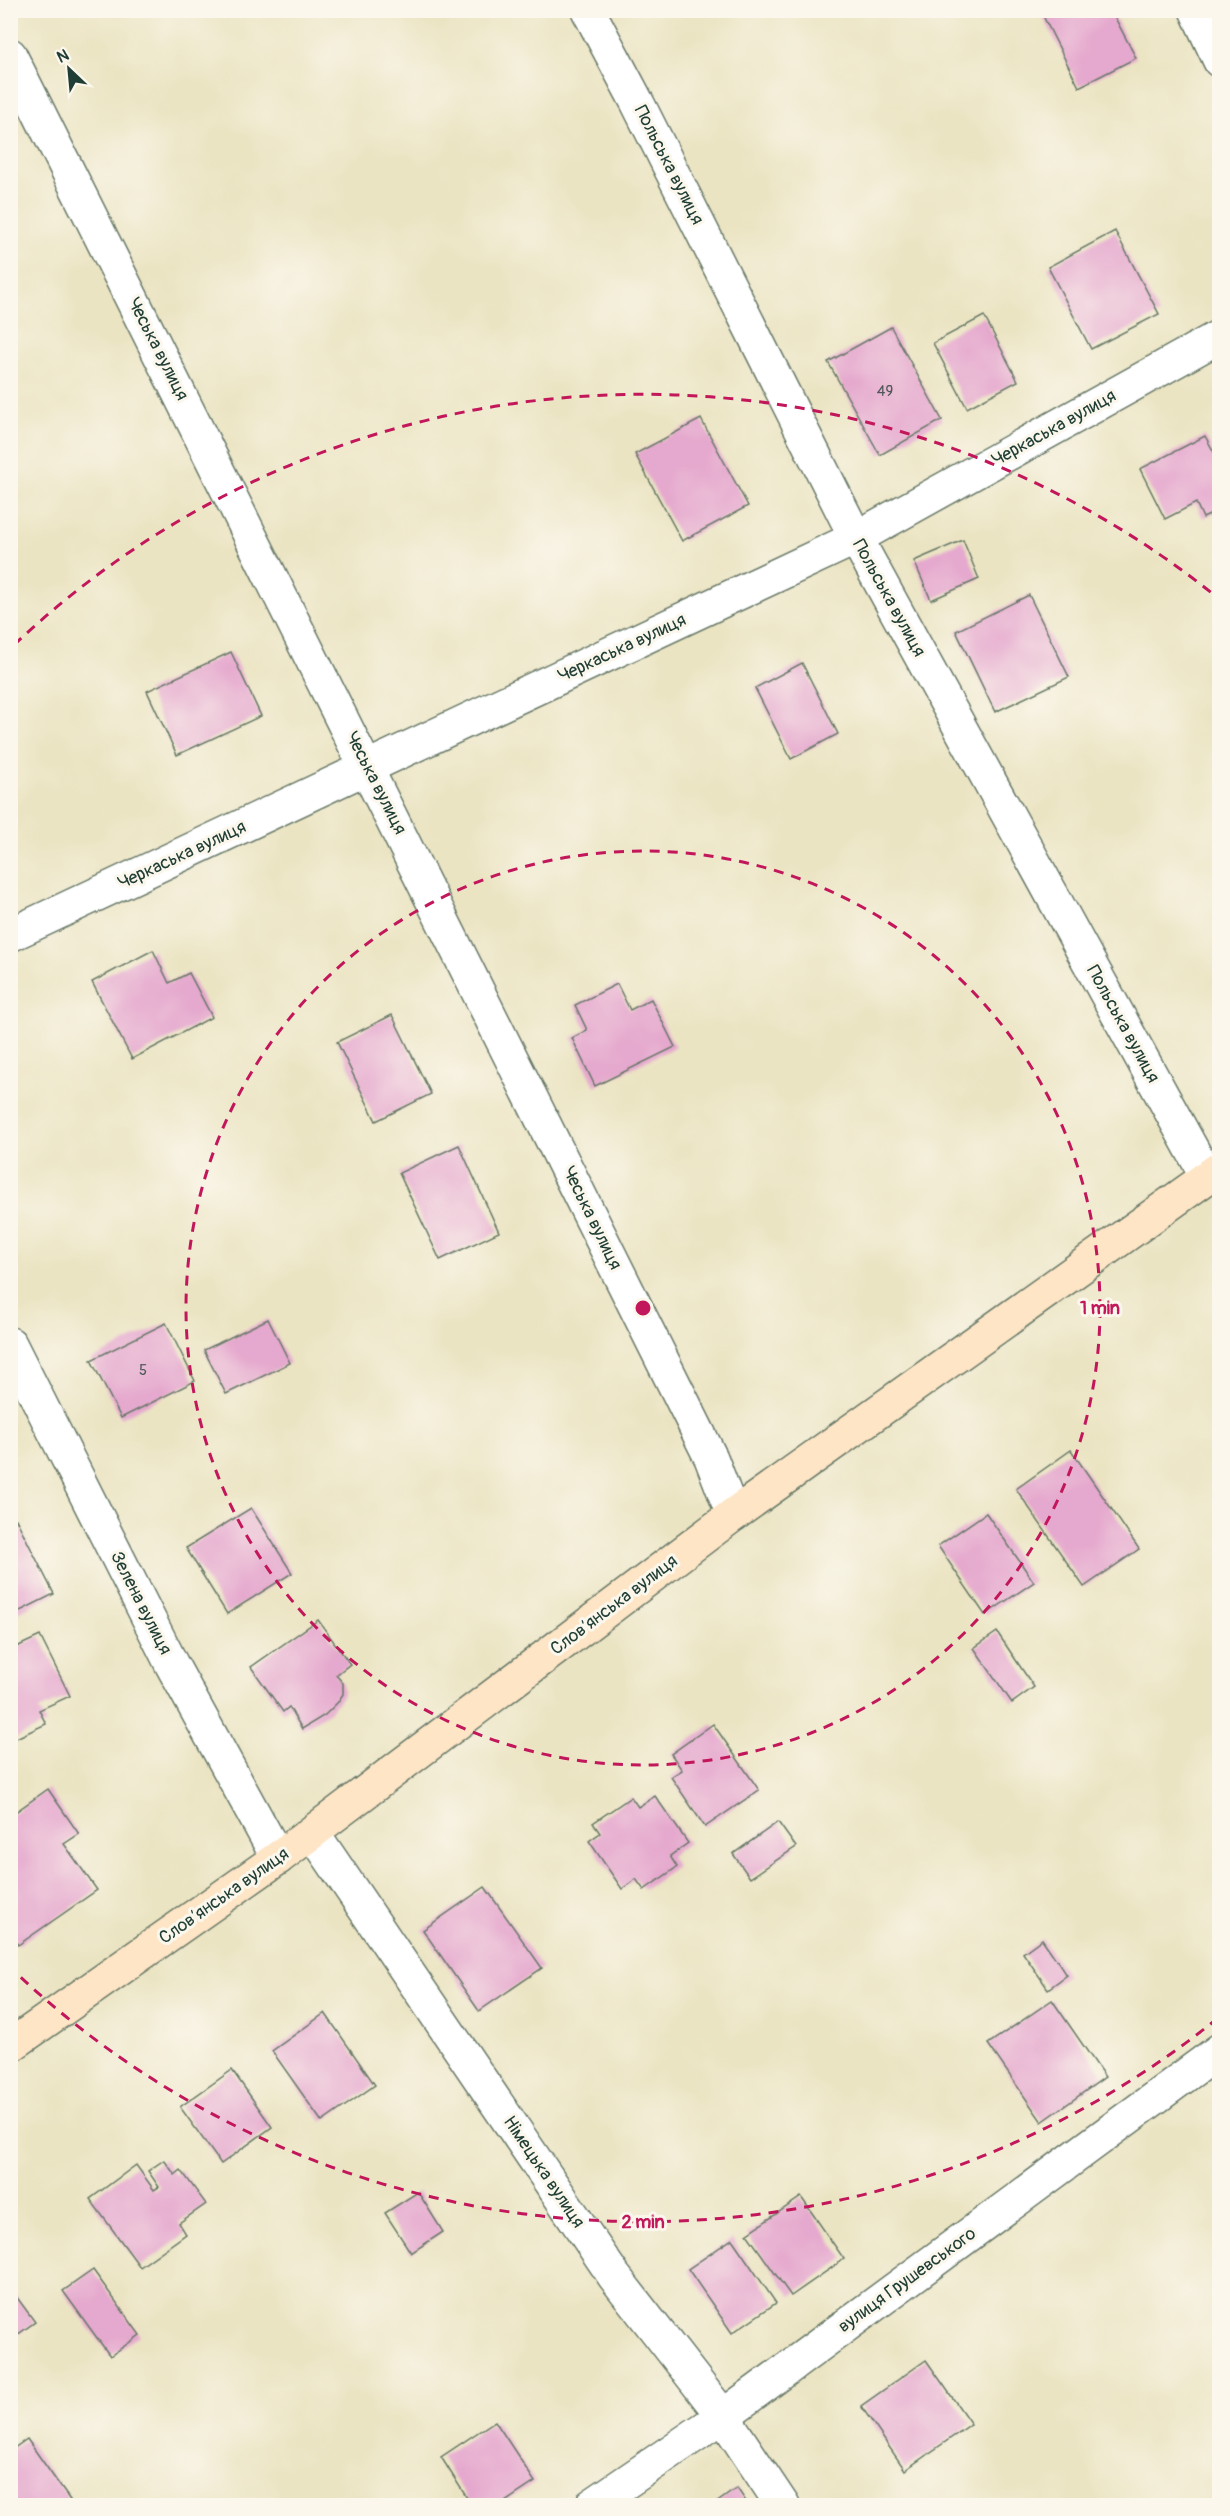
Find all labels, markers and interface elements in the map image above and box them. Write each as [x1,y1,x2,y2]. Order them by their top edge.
north arrow [39,39,99,99]
text: N [54,45,72,68]
street label: Польська вулиця [629,101,709,229]
street label: Чеська вулиця [122,294,194,404]
house number: 49 [877,382,893,401]
street label: Черкаська вулиця [988,384,1120,472]
street label: Польська вулиця [847,535,931,661]
street label: Черкаська вулиця [554,608,690,688]
street label: Чеська вулиця [340,728,412,838]
street label: Черкаська вулиця [114,815,250,895]
street label: Польська вулиця [1081,961,1165,1087]
street label: Чеська вулиця [557,1162,627,1274]
text: 1 min [1080,1297,1120,1320]
centre of rings [633,1298,653,1318]
house number: 5 [139,1361,147,1380]
street label: Зелена вулиця [105,1547,177,1659]
street label: Словʼянська вулиця [546,1550,682,1660]
street label: Словʼянська вулиця [155,1843,293,1949]
street label: Німецька вулиця [498,2112,590,2232]
text: 2 min [621,2211,665,2234]
street label: вулиця Грушевського [833,2222,981,2338]

